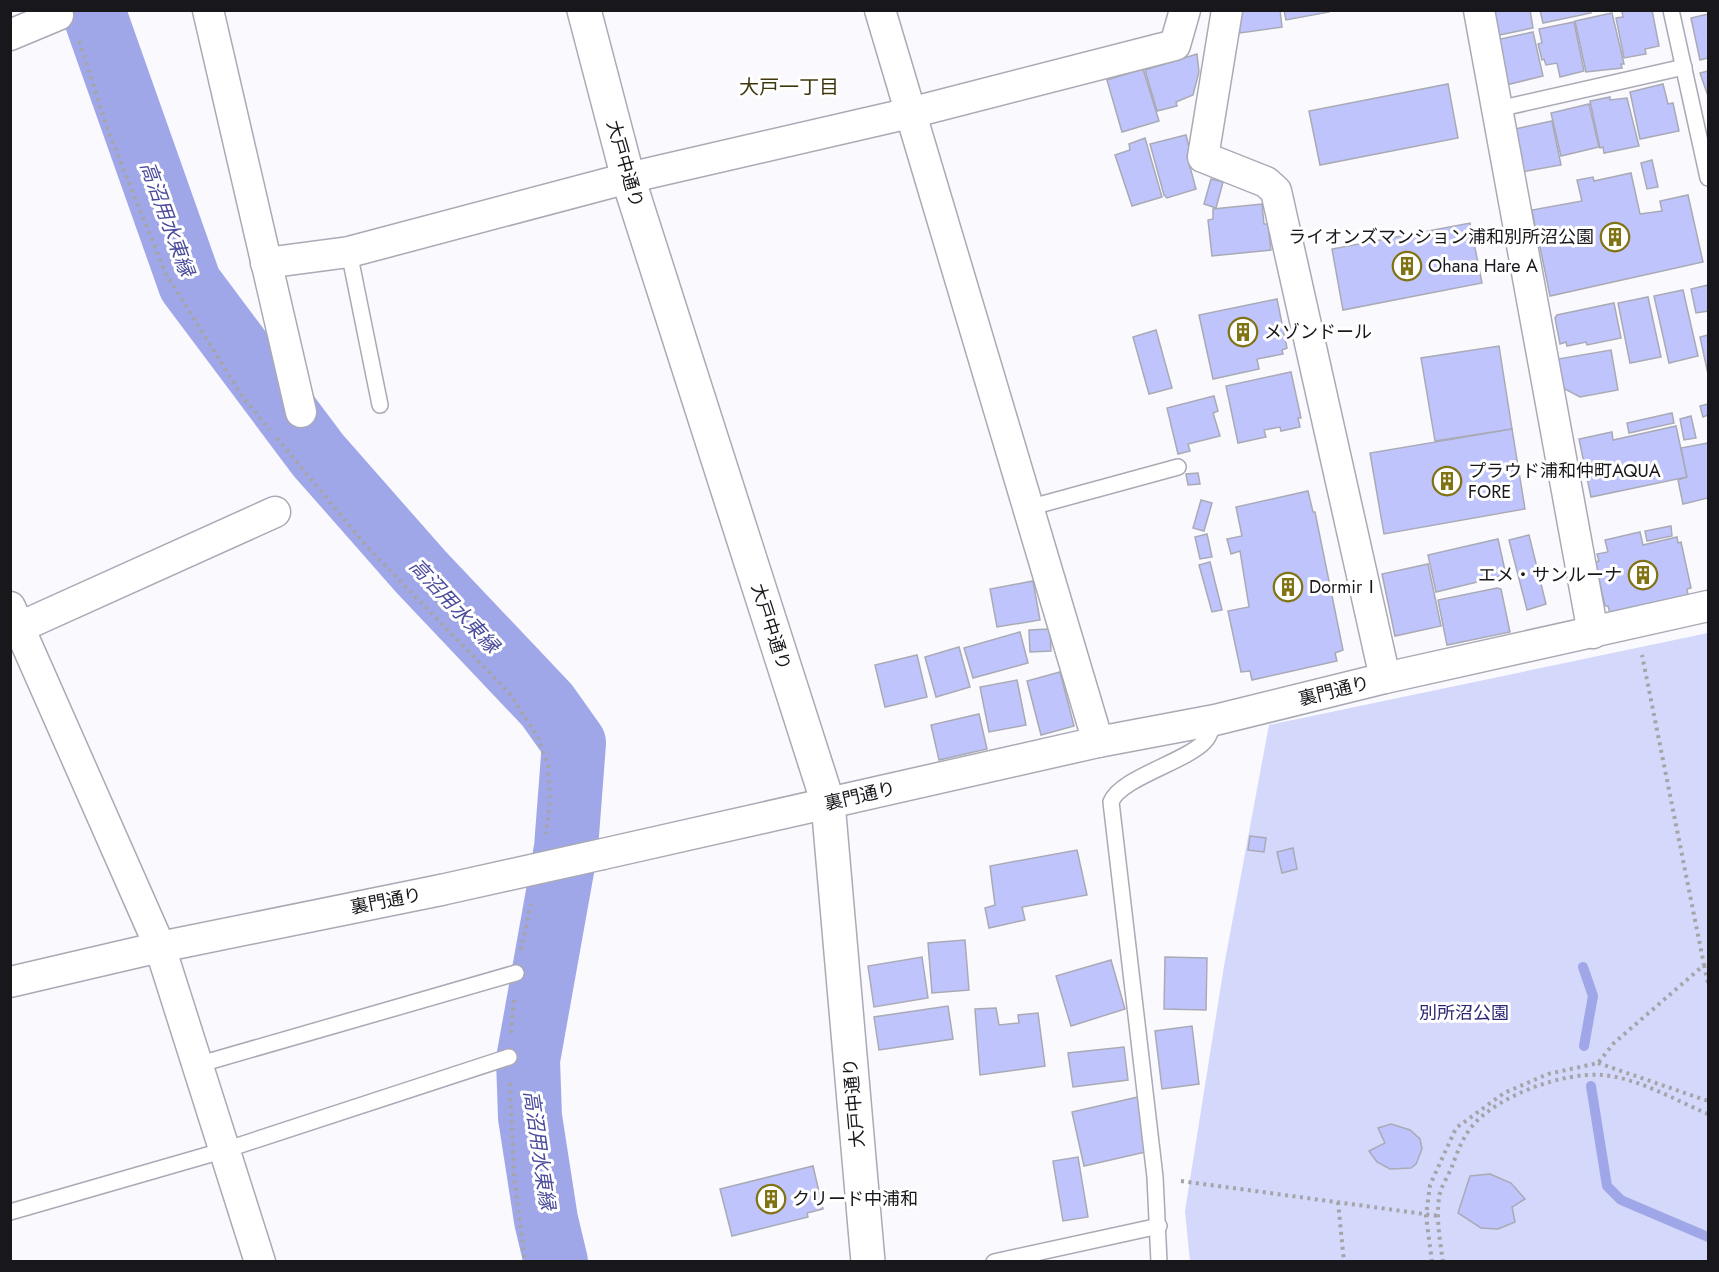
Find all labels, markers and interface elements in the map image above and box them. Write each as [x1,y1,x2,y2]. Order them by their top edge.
district label: 大戸一丁目 [739,73,839,102]
street label: 大戸中通り [600,117,650,211]
water label: 高沼用水東縁 [133,158,202,282]
building icon: ライオンズマンション浦和別所沼公園 [1599,221,1631,253]
place label: ライオンズマンション浦和別所沼公園 [1288,224,1594,250]
building icon: Ohana Hare A [1391,250,1423,282]
place label: Ohana Hare A [1428,253,1538,279]
building icon: メゾンドール [1227,316,1259,348]
place label: メゾンドール [1264,319,1372,345]
place label: プラウド浦和仲町AQUA FORE [1468,458,1661,505]
building icon: プラウド浦和仲町AQUA FORE [1431,465,1463,497]
water label: 高沼用水東縁 [402,552,507,661]
building icon: エメ・サンルーナ [1627,559,1659,591]
place label: エメ・サンルーナ [1478,562,1622,588]
building icon: DormirⅠ [1272,571,1304,603]
place label: DormirⅠ [1309,574,1380,600]
street label: 大戸中通り [745,580,797,674]
street label: 裏門通り [1296,670,1372,712]
street label: 裏門通り [822,775,898,817]
street label: 裏門通り [348,881,424,921]
park label: 別所沼公園 [1419,1000,1509,1026]
street label: 大戸中通り [837,1057,871,1149]
water label: 高沼用水東縁 [516,1089,562,1213]
building icon: クリード中浦和 [755,1183,787,1215]
place label: クリード中浦和 [792,1186,918,1212]

